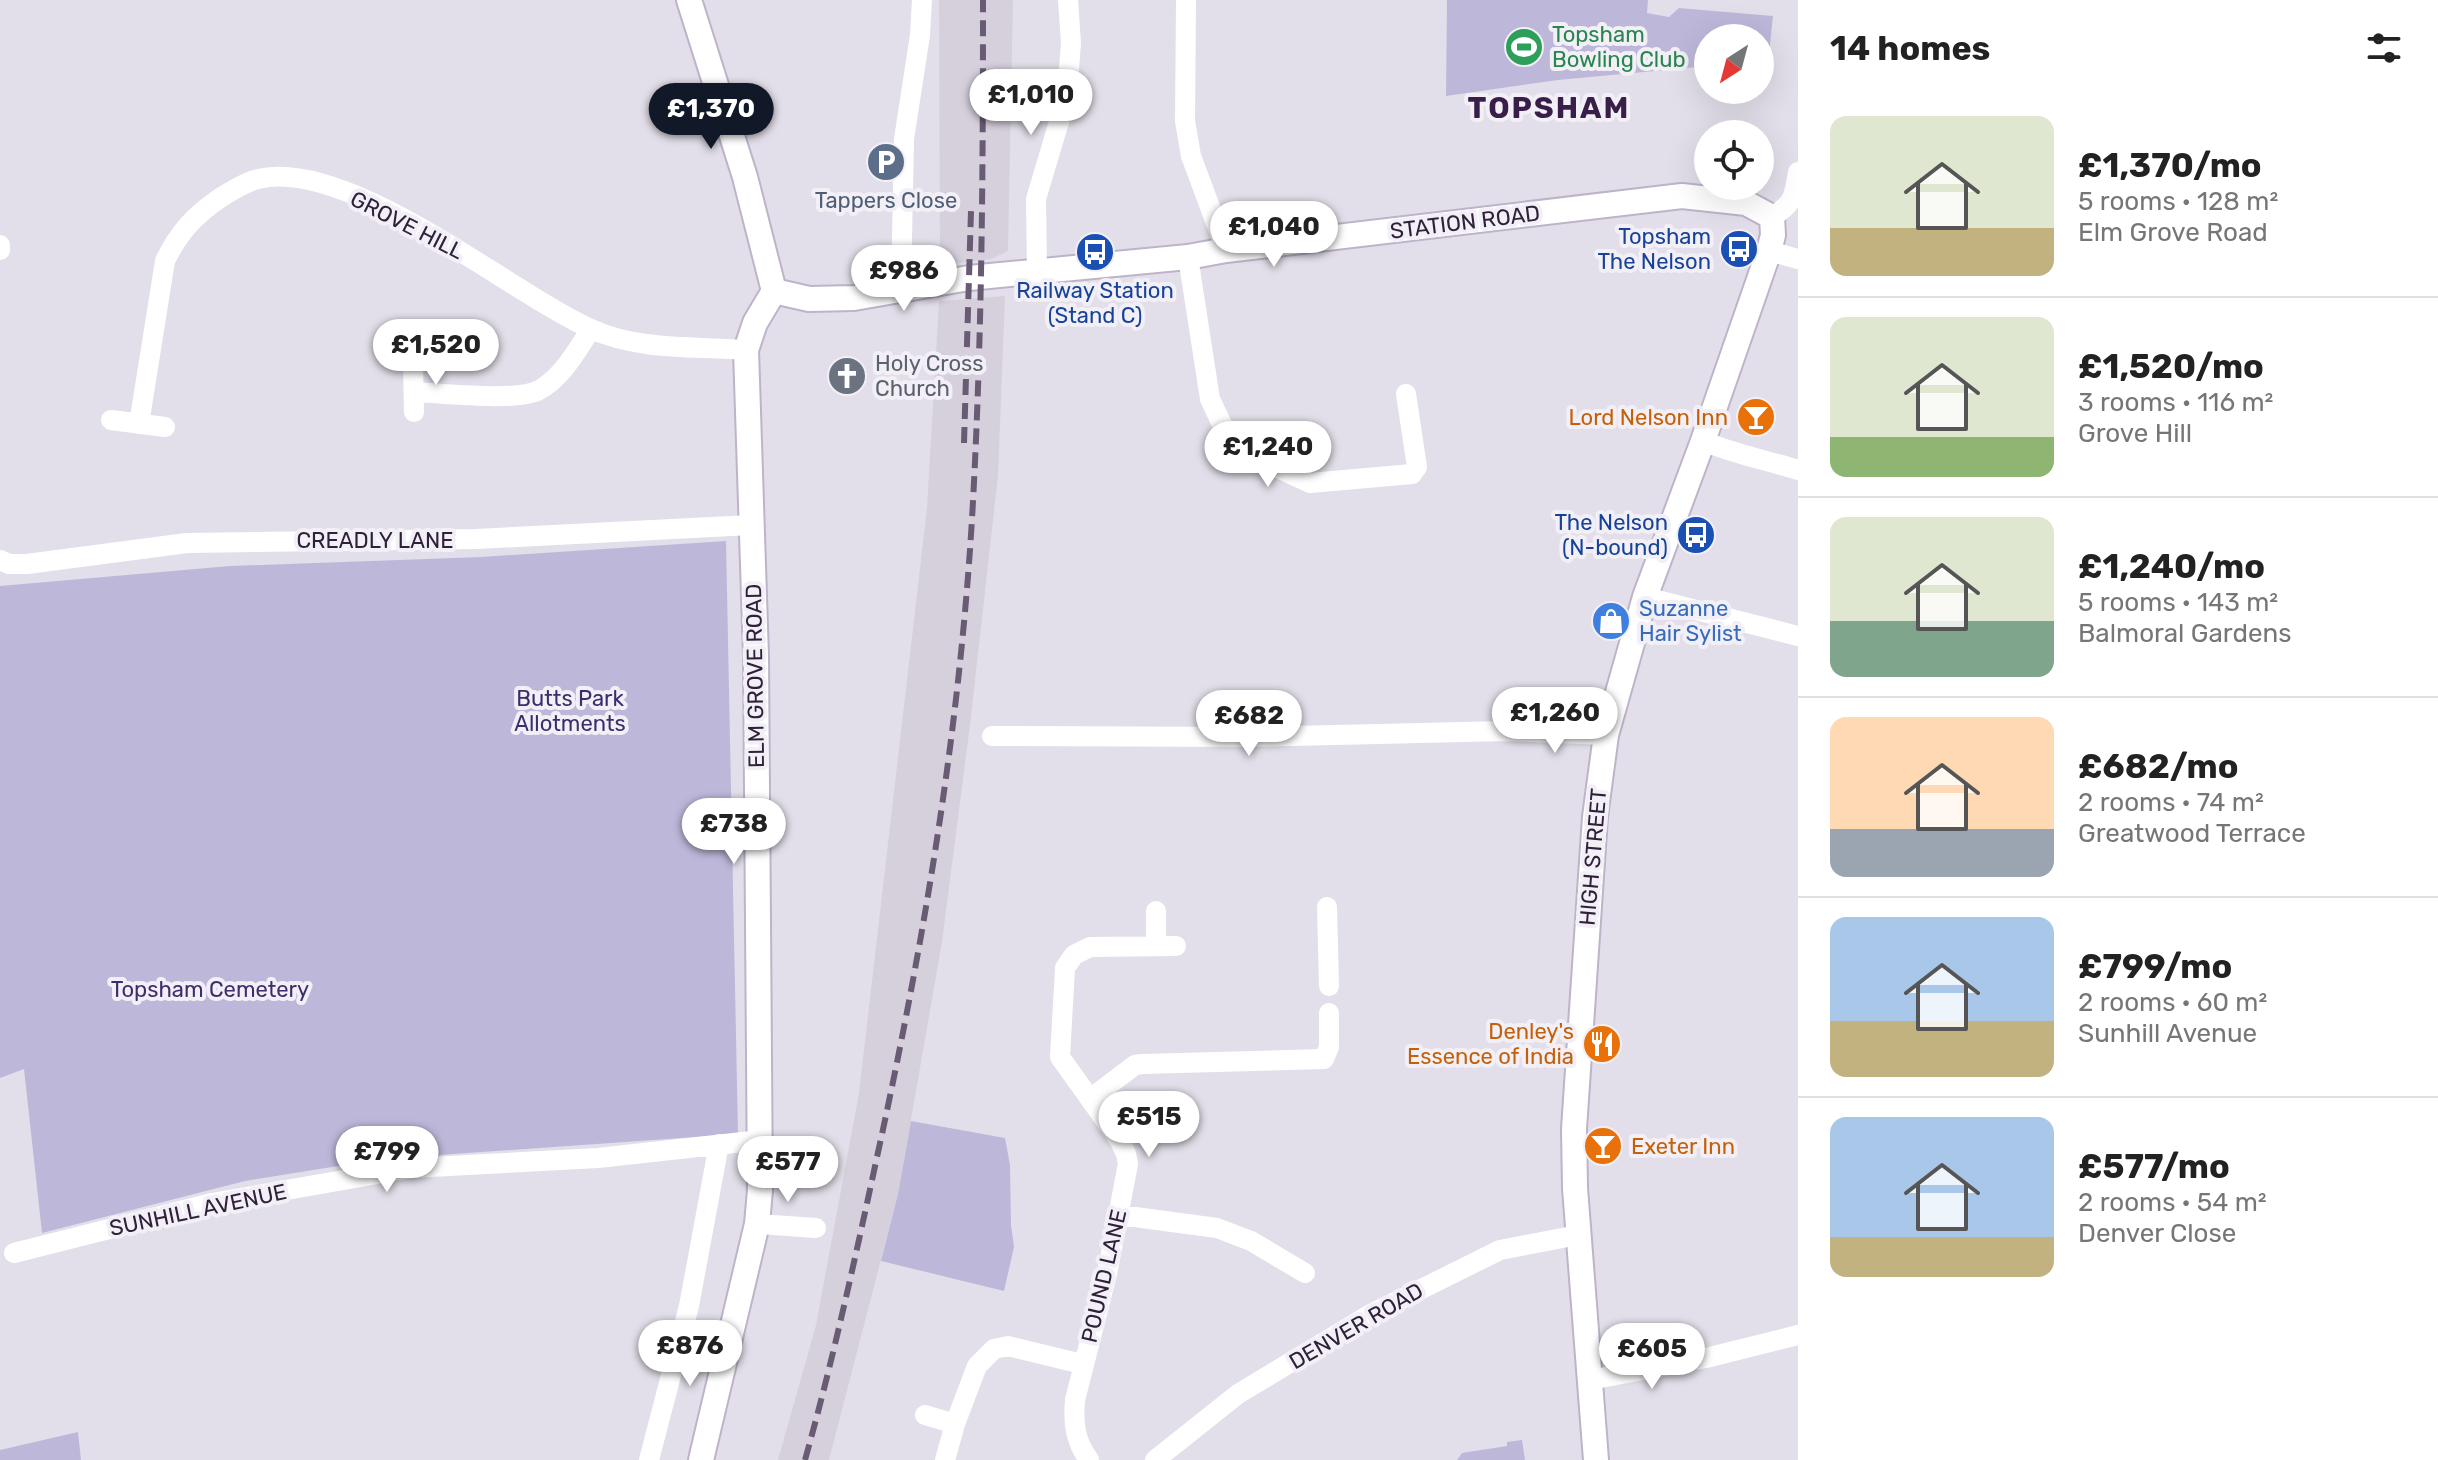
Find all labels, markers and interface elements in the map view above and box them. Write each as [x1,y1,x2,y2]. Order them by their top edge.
place label: Topsham Bowling Club [1552,21,1686,73]
north arrow [1694,24,1774,104]
map controls [1694,24,1774,200]
sports icon: Topsham Bowling Club [1503,26,1545,68]
icon: filters [2362,26,2406,70]
text: 14 homes [1830,28,1990,69]
pin: £1,010 [966,69,1096,137]
text: £1,010 [988,79,1075,110]
pin: £1,370 [646,83,776,151]
district label: TOPSHAM [1468,90,1630,126]
text: £1,370 [667,93,755,124]
button: locate [1694,120,1774,200]
parking icon: Tappers Close [865,141,907,183]
text: £1,370/mo [2078,145,2262,186]
icon: home [1894,148,1990,244]
street label: GROVE HILL [346,185,468,265]
text: 5 rooms · 128 m² [2078,186,2278,217]
place label: Tappers Close [815,187,957,214]
street label: STATION ROAD [1388,199,1542,245]
pin: £1,040 [1209,201,1339,269]
text: £1,040 [1228,211,1320,242]
text: Elm Grove Road [2078,217,2268,248]
place label: Topsham The Nelson [1597,223,1711,275]
bus stop icon: Topsham The Nelson [1718,228,1760,270]
bus stop icon: Railway Station (Stand C) [1074,231,1116,273]
pin: £986 [857,245,951,313]
text: £986 [869,255,939,286]
place label: Railway Station (Stand C) [1016,277,1174,329]
pin: £1,520 [371,319,501,387]
text: £1,520 [391,329,481,360]
text: £1,520/mo [2078,346,2264,387]
icon: home [1894,349,1990,445]
place label: Holy Cross Church [875,350,984,402]
church icon: Holy Cross Church [826,355,868,397]
text: 3 rooms · 116 m² [2078,387,2273,418]
bar icon: Lord Nelson Inn [1735,396,1777,438]
place label: Lord Nelson Inn [1568,404,1728,431]
text: Grove Hill [2078,418,2192,449]
pin: £1,240 [1203,421,1333,489]
text: £1,240 [1222,431,1314,462]
place label: The Nelson (N-bound) [1554,509,1668,561]
bus stop icon: The Nelson (N-bound) [1675,514,1717,556]
street label: CREADLY LANE [296,527,454,554]
text: £1,240/mo [2078,546,2265,587]
icon: home [1894,549,1990,645]
street label: ELM GROVE ROAD [740,584,770,768]
text: 5 rooms · 143 m² [2078,587,2278,618]
place label: Suzanne Hair Sylist [1639,595,1742,647]
shop icon: Suzanne Hair Sylist [1590,600,1632,642]
text: Balmoral Gardens [2078,618,2292,649]
park label: Butts Park Allotments [514,685,626,737]
pin: £1,260 [1490,687,1620,755]
pin: £682 [1202,690,1296,758]
text: £1,260 [1510,697,1600,728]
text: £682 [1214,700,1284,731]
text: £682/mo [2078,746,2238,787]
icon: home [1894,749,1990,845]
street label: HIGH STREET [1574,787,1612,927]
text: 2 rooms · 74 m² [2078,787,2264,818]
pin: £738 [687,798,781,866]
text: £738 [700,808,768,839]
text: Greatwood Terrace [2078,818,2306,849]
text: £799/mo [2078,946,2232,987]
icon: home [1894,949,1990,1045]
park label: Topsham Cemetery [111,976,309,1003]
text: 2 rooms · 60 m² [2078,987,2267,1018]
place label: Denley's Essence of India [1407,1018,1574,1070]
text: Sunhill Avenue [2078,1018,2257,1049]
restaurant icon: Denley's Essence of India [1581,1023,1623,1065]
pin: £515 [1102,1091,1196,1159]
text: £515 [1116,1101,1182,1132]
bar icon: Exeter Inn [1582,1125,1624,1167]
pin: £799 [340,1126,434,1194]
place label: Exeter Inn [1631,1133,1735,1160]
text: £799 [354,1136,420,1167]
pin: £577 [741,1136,835,1204]
text: £577 [755,1146,821,1177]
text: £577/mo [2078,1146,2230,1187]
icon: home [1894,1149,1990,1245]
street label: SUNHILL AVENUE [107,1178,289,1242]
text: 2 rooms · 54 m² [2078,1187,2267,1218]
street label: POUND LANE [1076,1207,1132,1345]
text: Denver Close [2078,1218,2236,1249]
street label: DENVER ROAD [1284,1277,1428,1375]
pin: £876 [643,1320,737,1388]
pin: £605 [1605,1323,1699,1391]
text: £876 [656,1330,724,1361]
text: £605 [1617,1333,1687,1364]

